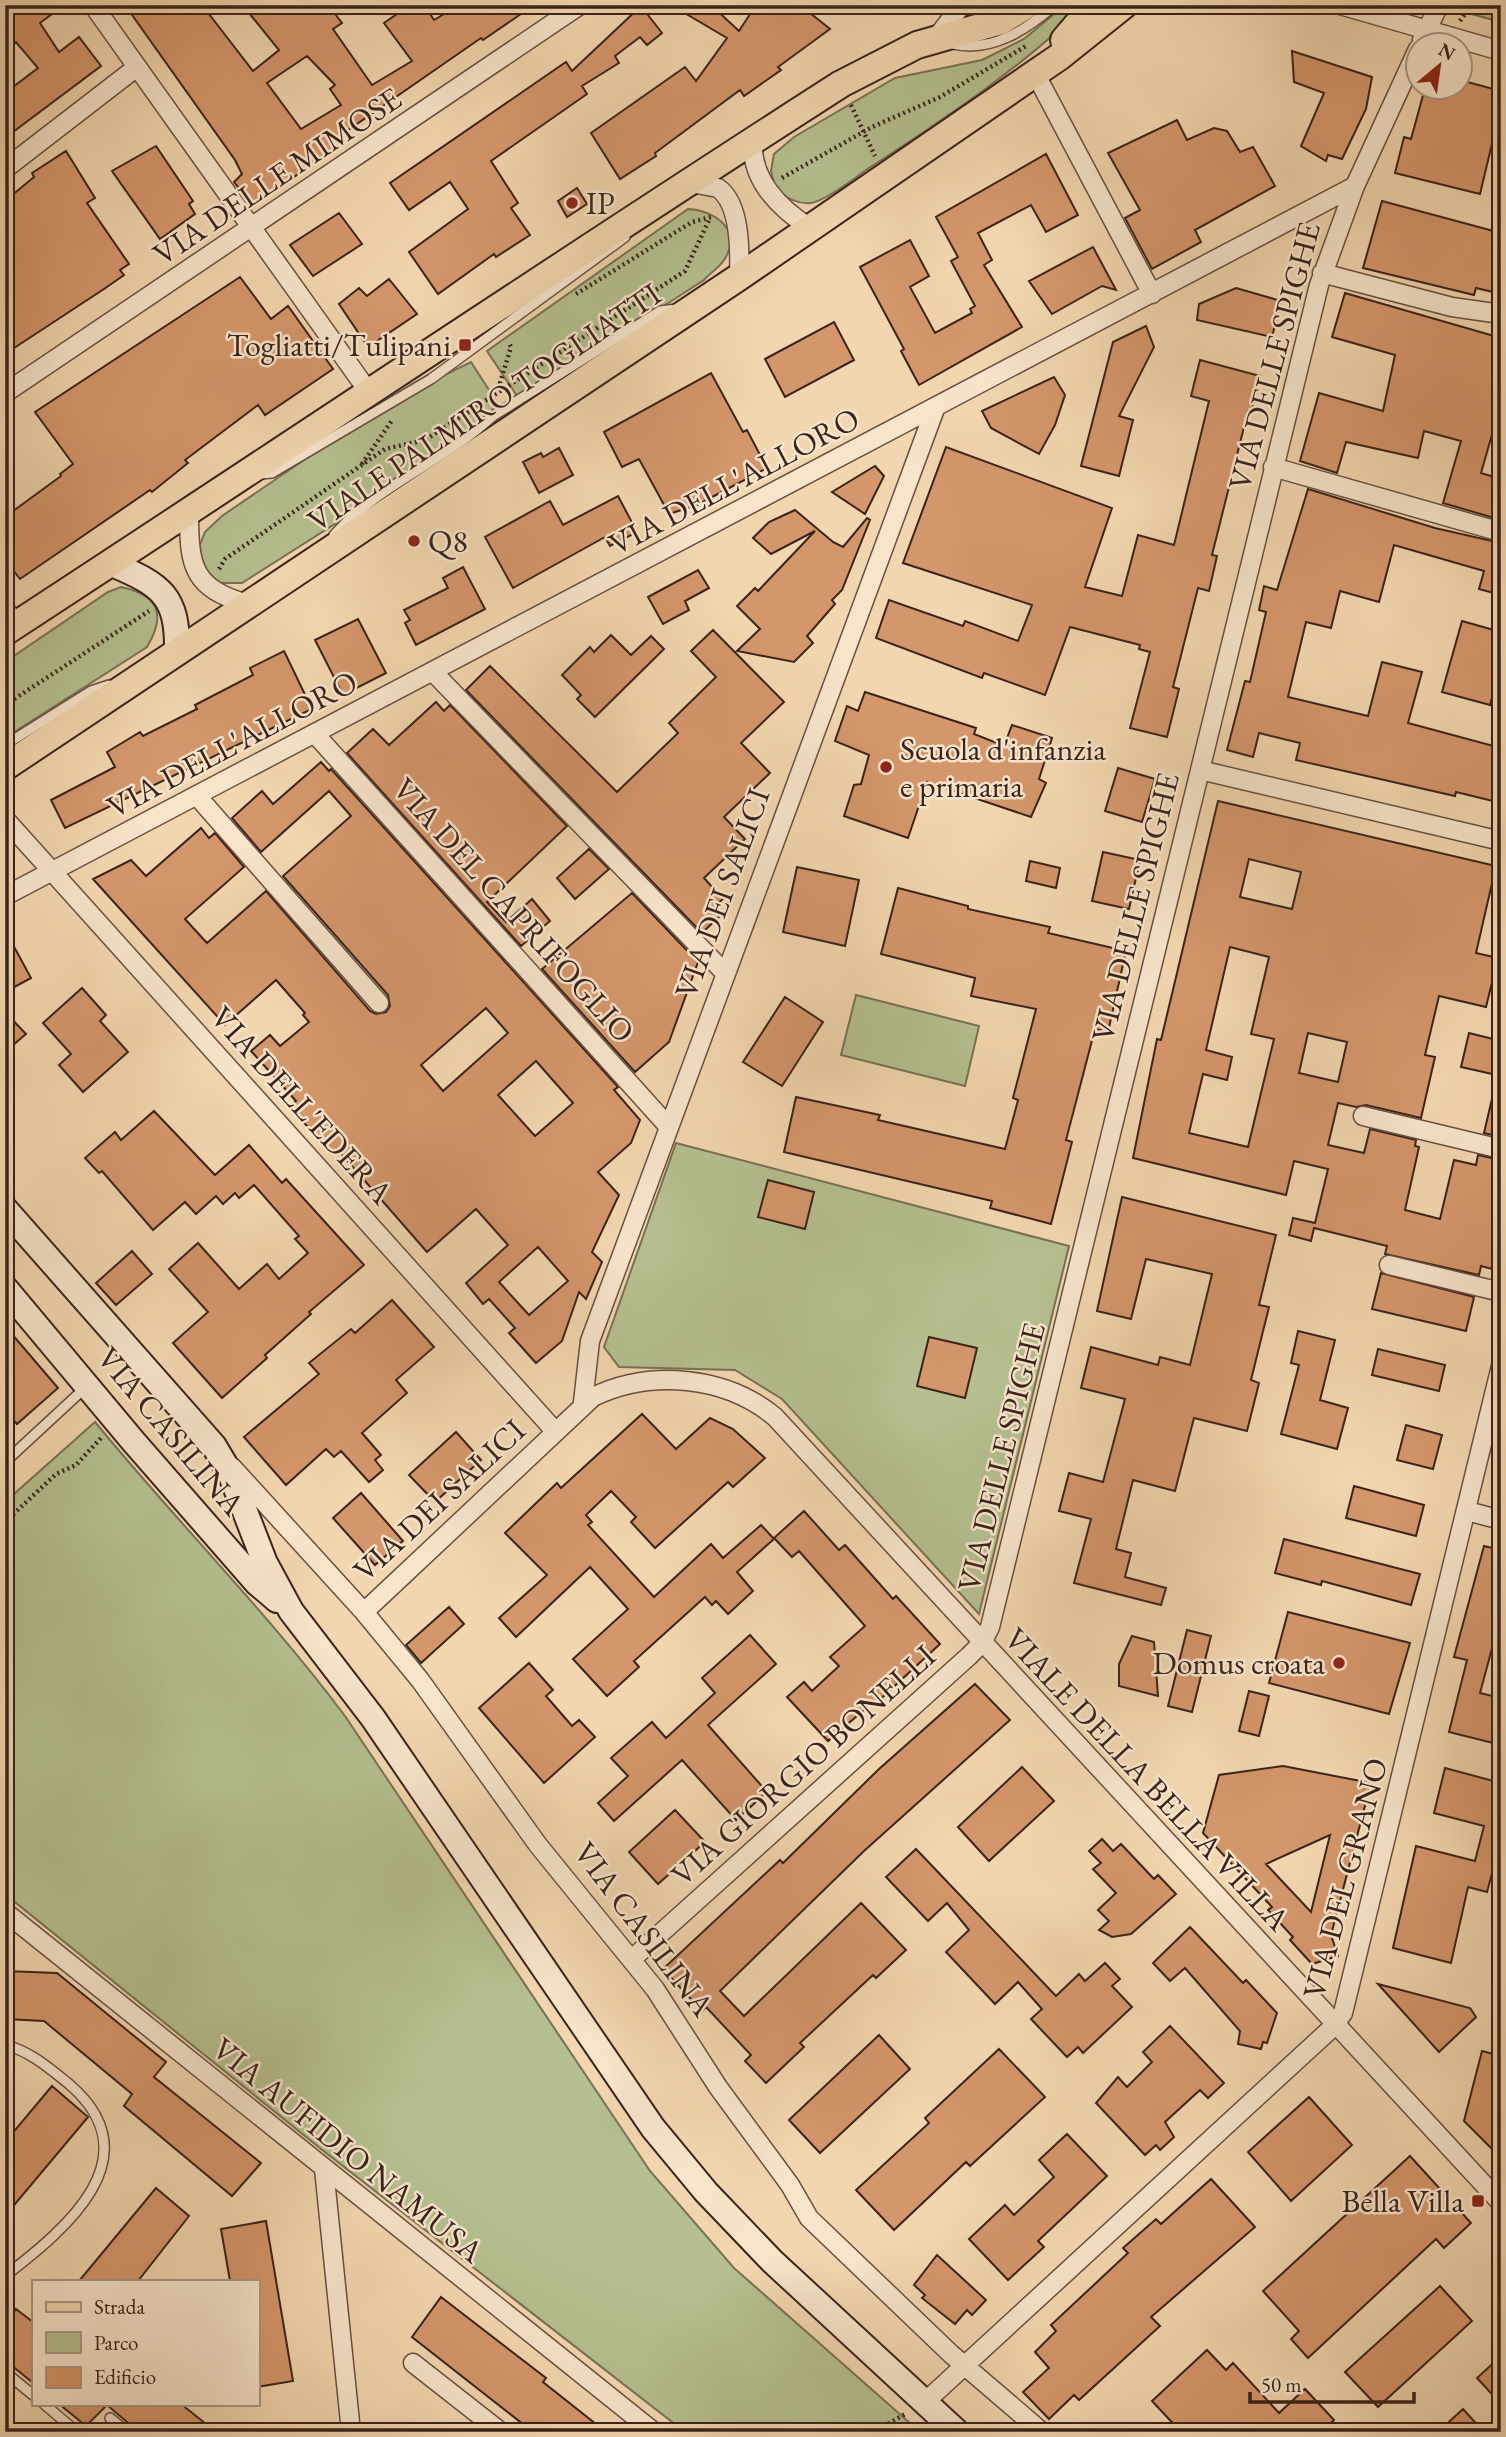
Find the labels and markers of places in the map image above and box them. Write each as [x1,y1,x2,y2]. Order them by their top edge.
place label: IP [586,182,615,224]
marker: IP [564,195,580,211]
place label: Togliatti/Tulipani [227,324,451,366]
marker: Togliatti/Tulipani [457,337,473,353]
place label: Q8 [428,520,468,562]
marker: Q8 [406,533,422,549]
place label: Scuola d'infanzia e primaria [900,728,1106,807]
marker: Scuola d'infanzia e primaria [878,759,894,775]
place label: Domus croata [1153,1642,1325,1684]
marker: Domus croata [1331,1655,1347,1671]
place label: Bella Villa [1341,2180,1464,2222]
marker: Bella Villa [1470,2193,1486,2209]

